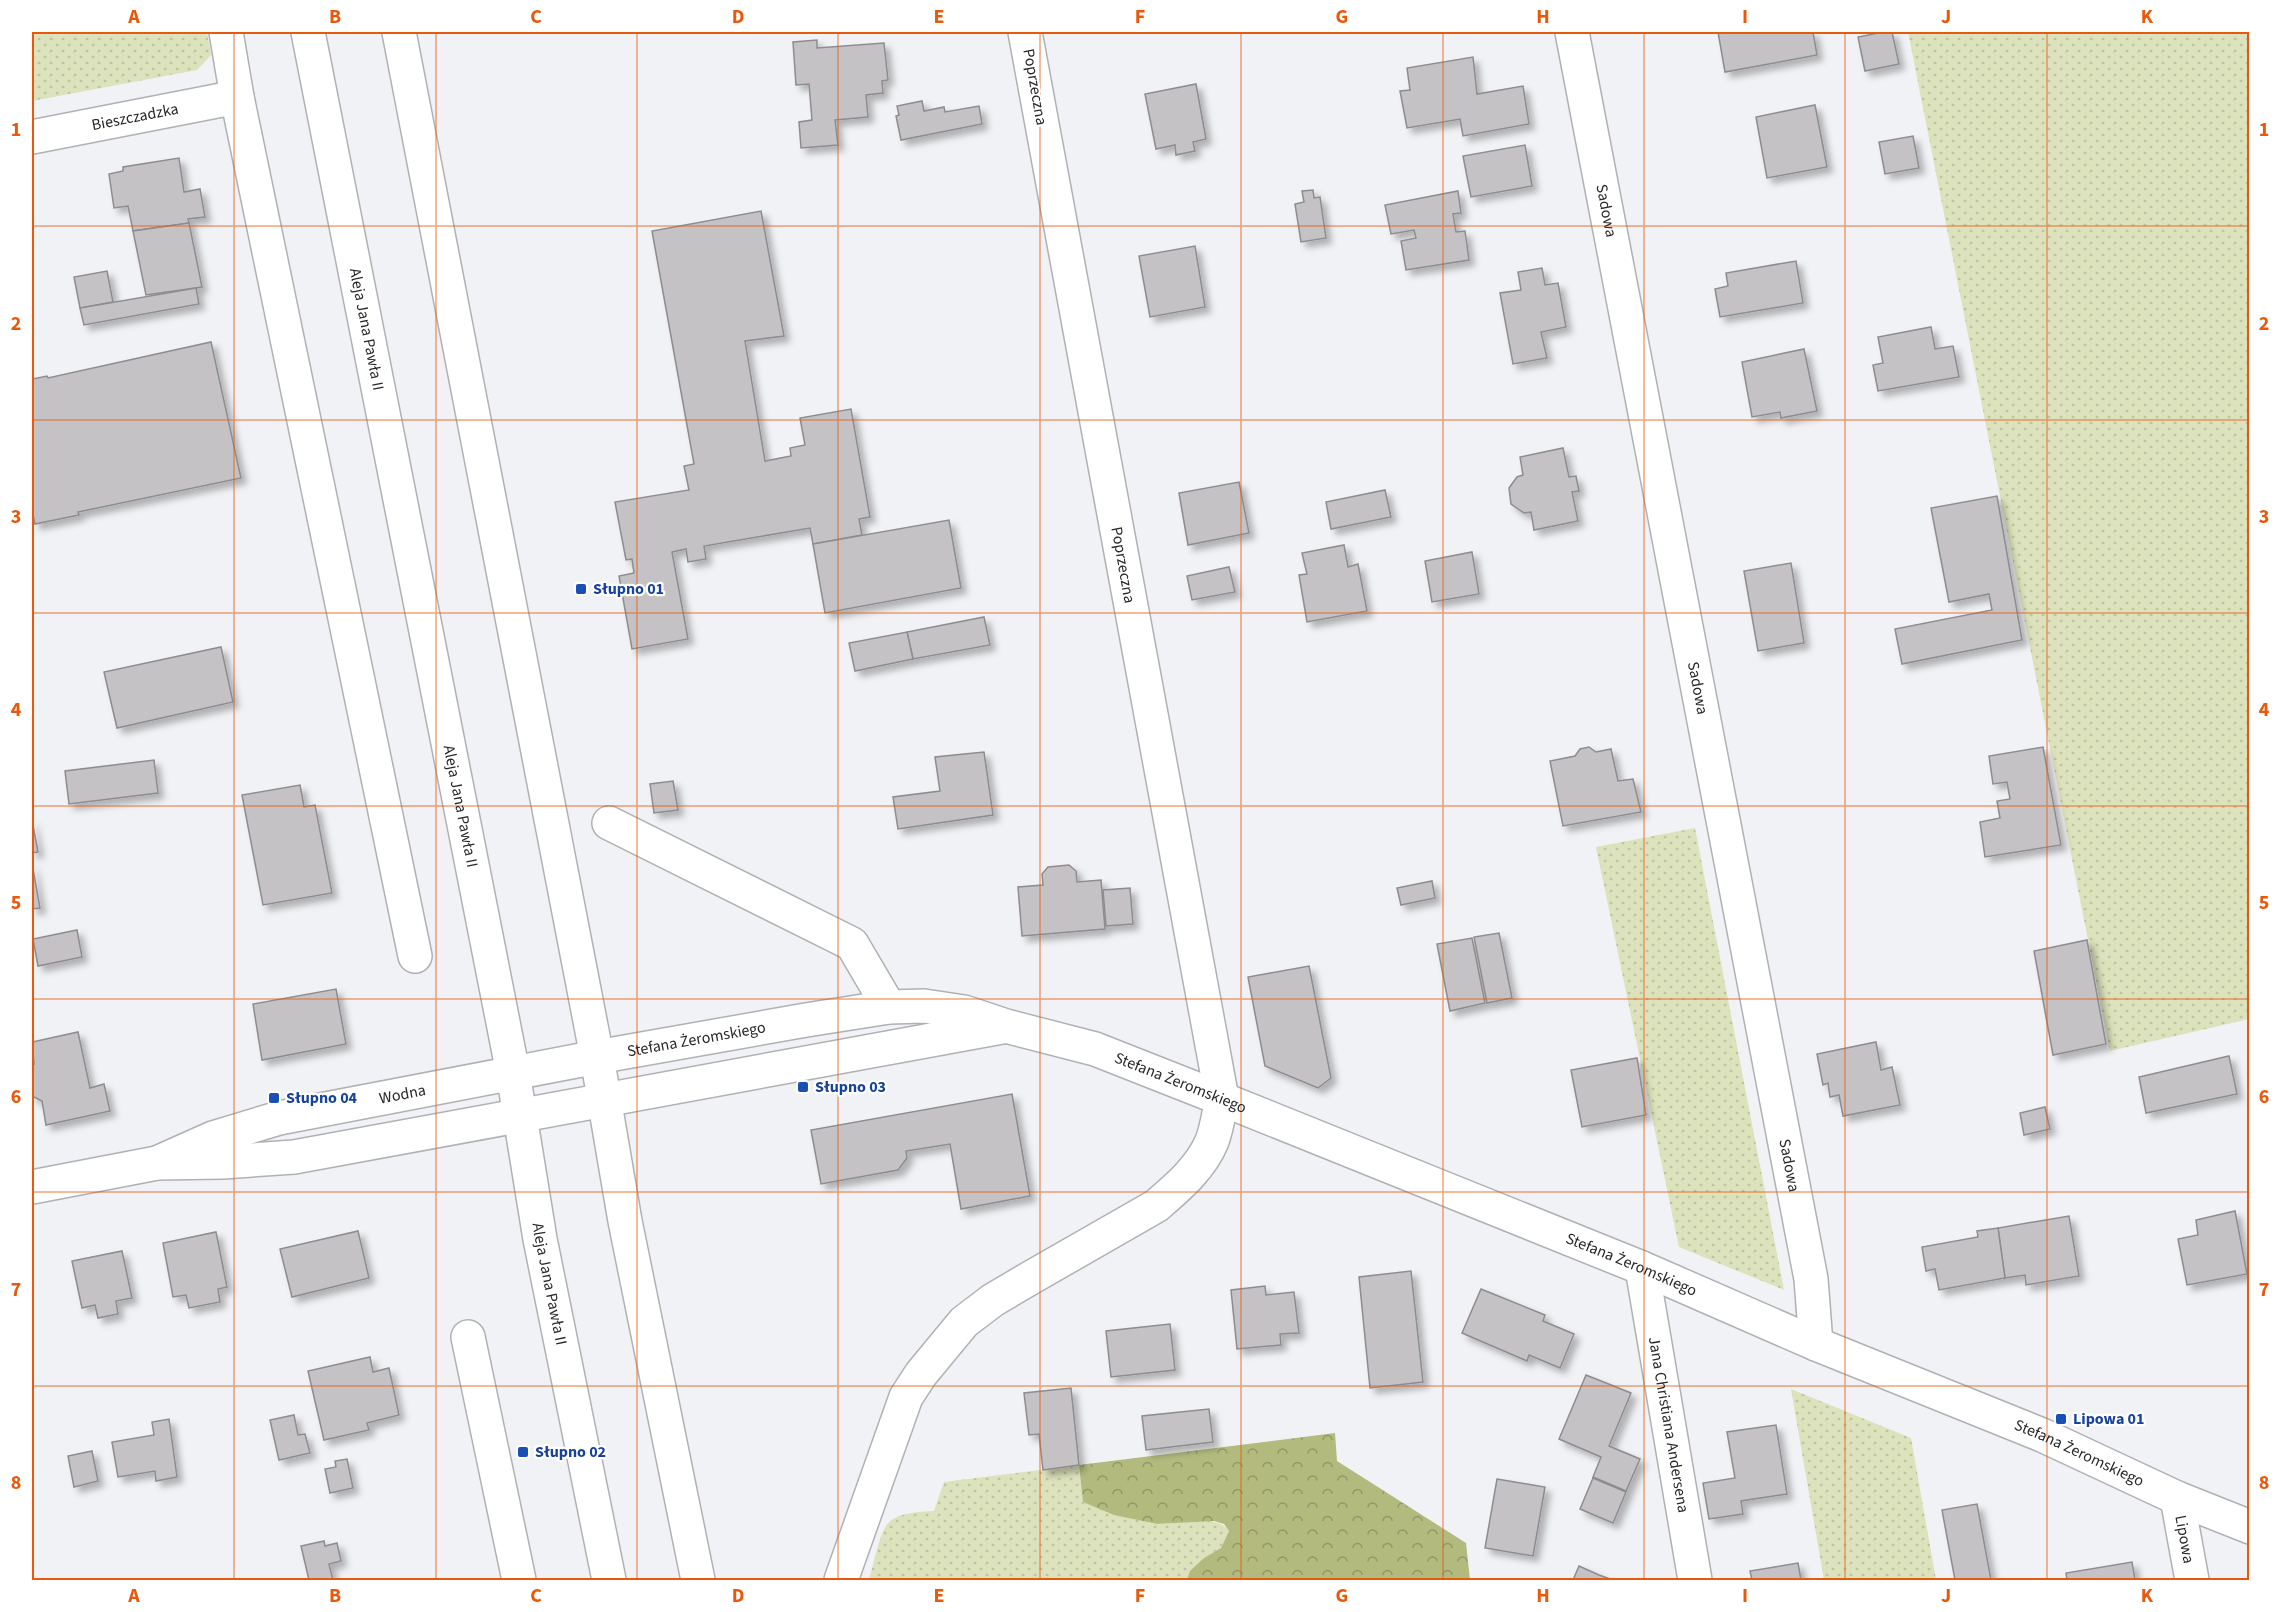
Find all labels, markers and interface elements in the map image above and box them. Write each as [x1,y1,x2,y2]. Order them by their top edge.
text: A [127,3,140,31]
text: B [329,3,341,31]
text: C [530,3,542,31]
text: D [732,3,744,31]
text: E [934,3,944,31]
text: F [1135,3,1145,31]
text: G [1336,3,1348,31]
text: H [1536,3,1550,31]
text: I [1742,3,1748,31]
text: J [1941,3,1951,31]
text: K [2141,3,2154,31]
street label: Poprzeczna [1017,47,1053,127]
street label: Bieszczadzka [90,98,180,136]
text: 1 [11,116,21,144]
text: 1 [2259,116,2269,144]
street label: Sadowa [1590,182,1622,239]
street label: Aleja Jana Pawła II [344,266,389,392]
text: 2 [11,310,21,338]
text: 2 [2259,310,2269,338]
text: 3 [11,503,21,531]
text: 3 [2259,503,2269,531]
street label: Poprzeczna [1105,525,1141,605]
place label: Słupno 01 [593,578,664,600]
marker: Słupno 01 [574,582,588,596]
street label: Sadowa [1682,660,1714,716]
text: 4 [11,696,22,724]
text: 4 [2259,696,2270,724]
street label: Aleja Jana Pawła II [438,743,483,869]
text: 5 [11,889,21,917]
text: 5 [2259,889,2269,917]
street label: Stefana Żeromskiego [625,1016,767,1062]
street label: Stefana Żeromskiego [1111,1047,1250,1119]
place label: Słupno 03 [815,1076,886,1098]
street label: Wodna [377,1079,428,1110]
marker: Słupno 03 [796,1080,810,1094]
text: 6 [11,1083,21,1111]
text: 6 [2259,1083,2269,1111]
place label: Słupno 04 [286,1087,358,1109]
marker: Słupno 04 [267,1091,281,1105]
street label: Sadowa [1773,1137,1805,1194]
street label: Aleja Jana Pawła II [527,1221,572,1347]
street label: Stefana Żeromskiego [1562,1227,1700,1302]
text: 7 [11,1276,21,1304]
text: 7 [2259,1276,2269,1304]
street label: Jana Christiana Andersena [1643,1335,1694,1515]
place label: Lipowa 01 [2073,1408,2144,1430]
marker: Lipowa 01 [2054,1412,2068,1426]
street label: Stefana Żeromskiego [2011,1414,2148,1492]
place label: Słupno 02 [535,1441,606,1463]
marker: Słupno 02 [516,1445,530,1459]
text: 8 [11,1469,21,1497]
text: 8 [2259,1469,2269,1497]
street label: Lipowa [2169,1513,2200,1565]
text: A [127,1582,140,1610]
text: B [329,1582,341,1610]
text: C [530,1582,542,1610]
text: D [732,1582,744,1610]
text: E [934,1582,944,1610]
text: F [1135,1582,1145,1610]
text: G [1336,1582,1348,1610]
text: H [1536,1582,1550,1610]
text: I [1742,1582,1748,1610]
text: J [1941,1582,1951,1610]
text: K [2141,1582,2154,1610]

